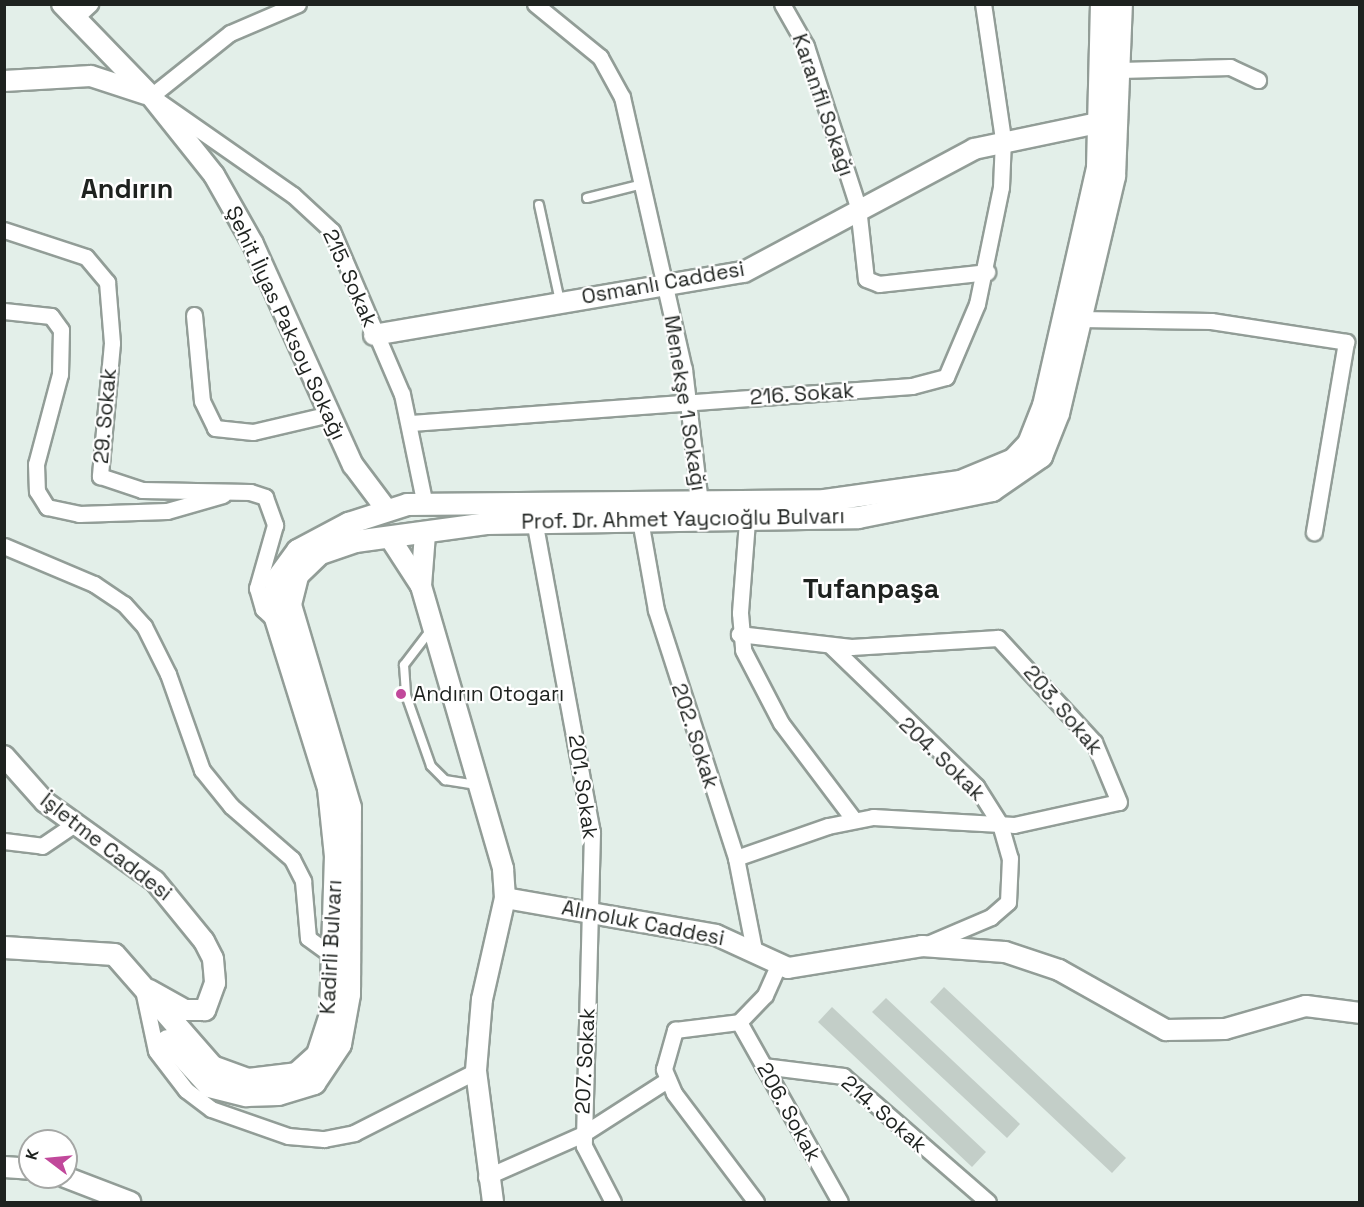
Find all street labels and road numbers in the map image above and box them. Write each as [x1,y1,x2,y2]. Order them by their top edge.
street label: Karanfil Sokağı [787,31,859,179]
street label: Şehit İlyas Paksoy Sokağı [221,202,351,444]
street label: 215. Sokak [317,225,383,331]
street label: Osmanlı Caddesi [580,256,746,310]
street label: Menekşe 1 Sokağı [659,313,711,493]
street label: 29. Sokak [88,367,122,465]
street label: 216. Sokak [749,378,855,410]
street label: Prof. Dr. Ahmet Yaycıoğlu Bulvarı [520,504,846,534]
street label: 203. Sokak [1018,660,1108,760]
street label: 202. Sokak [666,680,724,792]
street label: 204. Sokak [894,712,990,806]
street label: 201. Sokak [563,733,603,841]
street label: İşletme Caddesi [35,788,177,906]
street label: Kadirli Bulvarı [315,879,347,1015]
street label: Alınoluk Caddesi [560,895,726,951]
street label: 207. Sokak [570,1007,600,1115]
street label: 206. Sokak [751,1058,827,1166]
street label: 214. Sokak [836,1070,932,1158]

